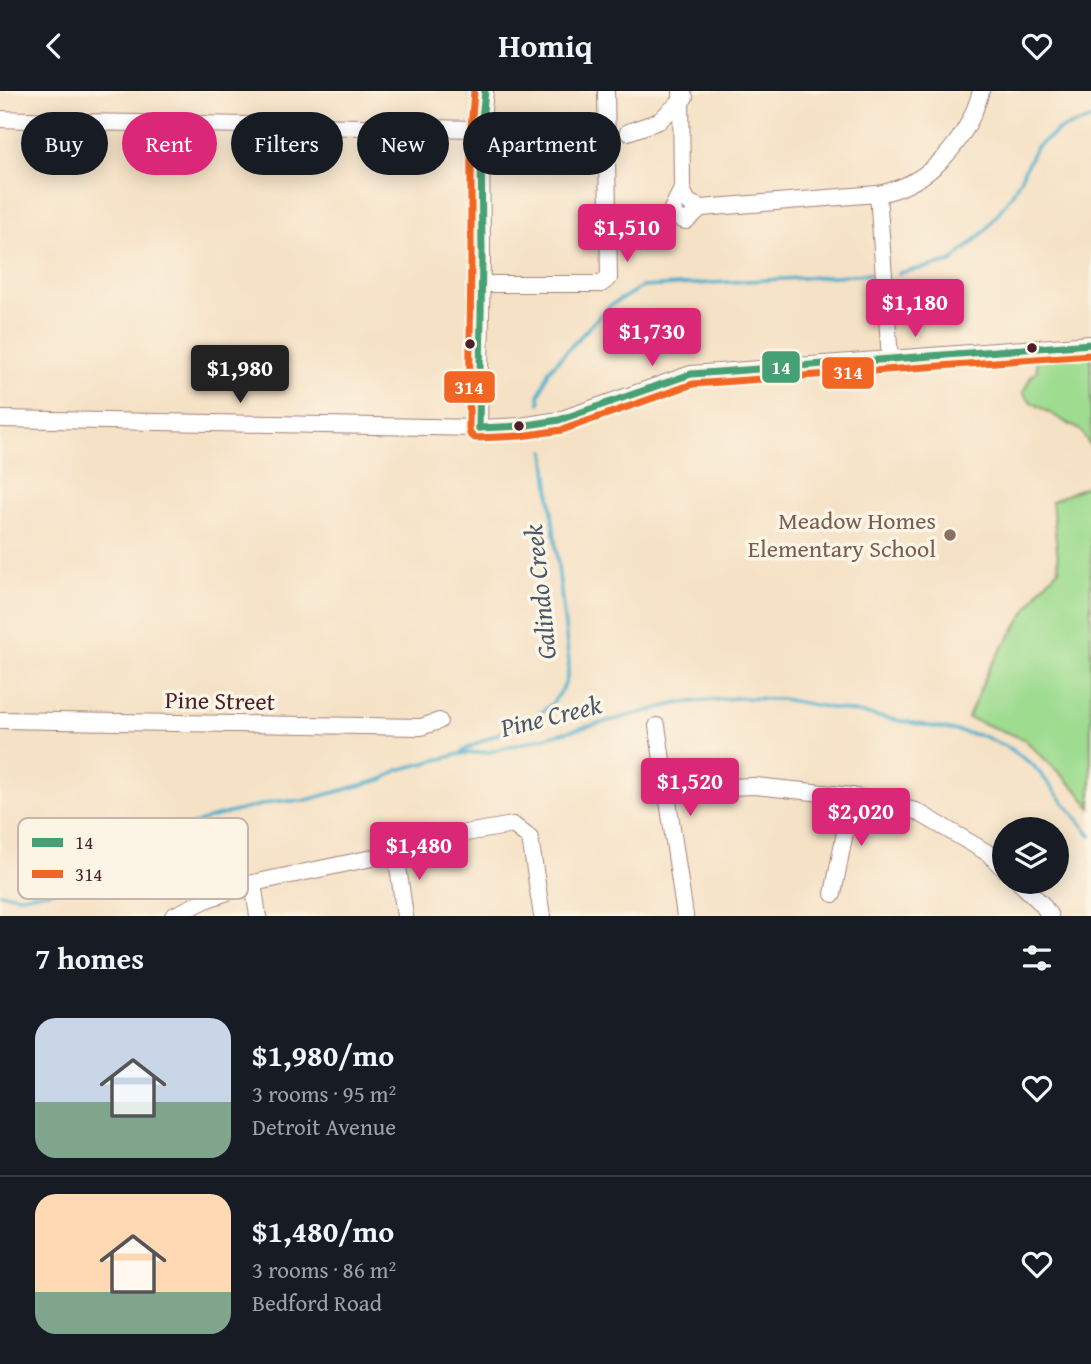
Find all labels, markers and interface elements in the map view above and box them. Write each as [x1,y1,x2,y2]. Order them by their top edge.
text: Homiq [498,22,593,69]
icon: back [35,27,73,65]
icon: heart [1018,27,1056,65]
chip: Buy [21,112,108,175]
chip: Rent [122,112,217,175]
chip: Filters [231,112,343,175]
chip: New [357,112,449,175]
chip: Apartment [463,112,621,175]
pin: $1,510 [570,205,684,264]
text: $1,510 [594,210,660,243]
pin: $1,180 [858,279,972,339]
text: $1,180 [882,285,948,318]
pin: $1,730 [595,309,709,368]
text: $1,730 [619,314,685,347]
unlabelled marker [463,337,477,351]
unlabelled marker [1025,341,1039,355]
pin: $1,980 [183,345,297,405]
line badge: 14 [761,350,801,384]
text: $1,980 [207,351,273,384]
text: 14 [771,353,791,381]
line badge: 314 [821,356,875,390]
text: 314 [833,358,863,386]
line badge: 314 [443,370,496,404]
text: 314 [454,373,484,401]
unlabelled marker [512,419,526,433]
place label: Meadow Homes Elementary School [748,503,936,566]
water label: Galindo Creek [513,522,566,662]
marker: Meadow Homes Elementary School [942,527,958,543]
street label: Pine Street [165,682,276,719]
water label: Pine Creek [495,684,606,747]
pin: $1,520 [633,759,747,818]
text: $1,520 [657,764,723,797]
pin: $2,020 [804,789,918,848]
text: $2,020 [828,794,894,827]
map controls [992,817,1069,894]
button: layers [992,817,1069,894]
legend [18,818,248,899]
pin: $1,480 [362,823,476,882]
text: 14 [75,828,93,856]
text: $1,480 [386,828,452,861]
text: 314 [75,860,102,888]
text: 7 homes [35,936,144,980]
icon: filters [1018,939,1056,977]
text: $1,980/mo [252,1033,394,1077]
icon: home [91,1046,175,1130]
icon: heart [1018,1069,1056,1107]
text: 3 rooms · 95 m² [252,1077,396,1110]
text: Detroit Avenue [252,1110,396,1143]
text: $1,480/mo [252,1209,394,1253]
icon: home [91,1222,175,1306]
icon: heart [1018,1245,1056,1283]
text: 3 rooms · 86 m² [252,1253,396,1286]
text: Bedford Road [252,1286,382,1319]

